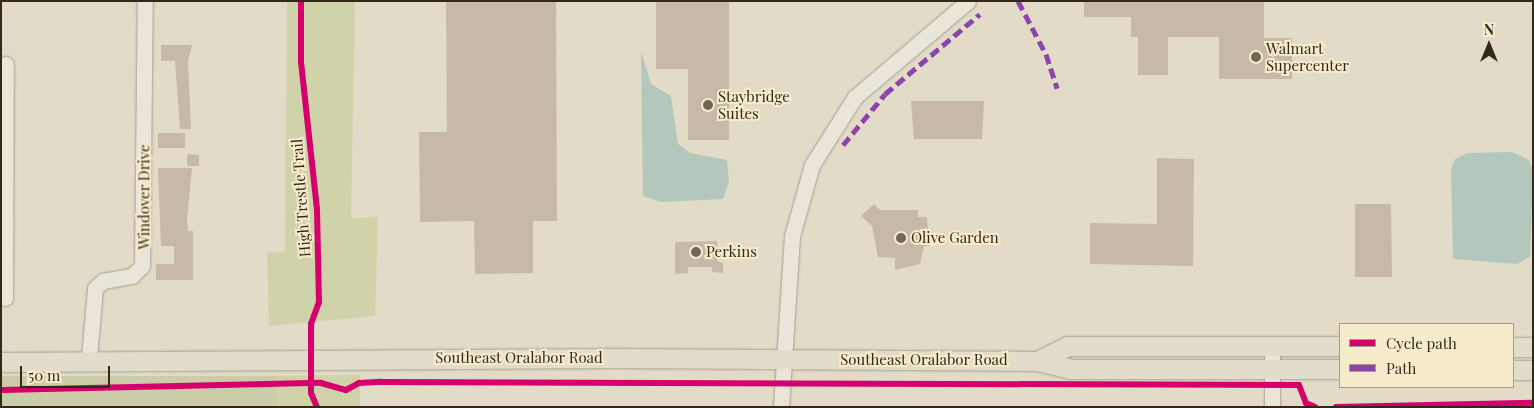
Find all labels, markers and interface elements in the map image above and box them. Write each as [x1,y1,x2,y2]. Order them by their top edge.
north arrow [1464,20,1514,70]
text: N [1484,20,1494,39]
place label: Walmart Supercenter [1266,39,1349,74]
marker: Walmart Supercenter [1250,51,1262,63]
place label: Staybridge Suites [718,87,790,122]
marker: Staybridge Suites [702,99,714,111]
street label: High Trestle Trail [288,138,314,258]
street label: Windover Drive [135,144,153,250]
place label: Olive Garden [911,229,999,247]
marker: Olive Garden [895,232,907,244]
place label: Perkins [706,243,757,261]
marker: Perkins [690,246,702,258]
legend [1339,323,1514,388]
text: Cycle path [1386,333,1457,353]
street label: Southeast Oralabor Road [435,349,603,367]
street label: Southeast Oralabor Road [840,351,1008,369]
scale bar [22,356,112,388]
text: Path [1386,358,1416,378]
text: 50 m [28,365,60,385]

